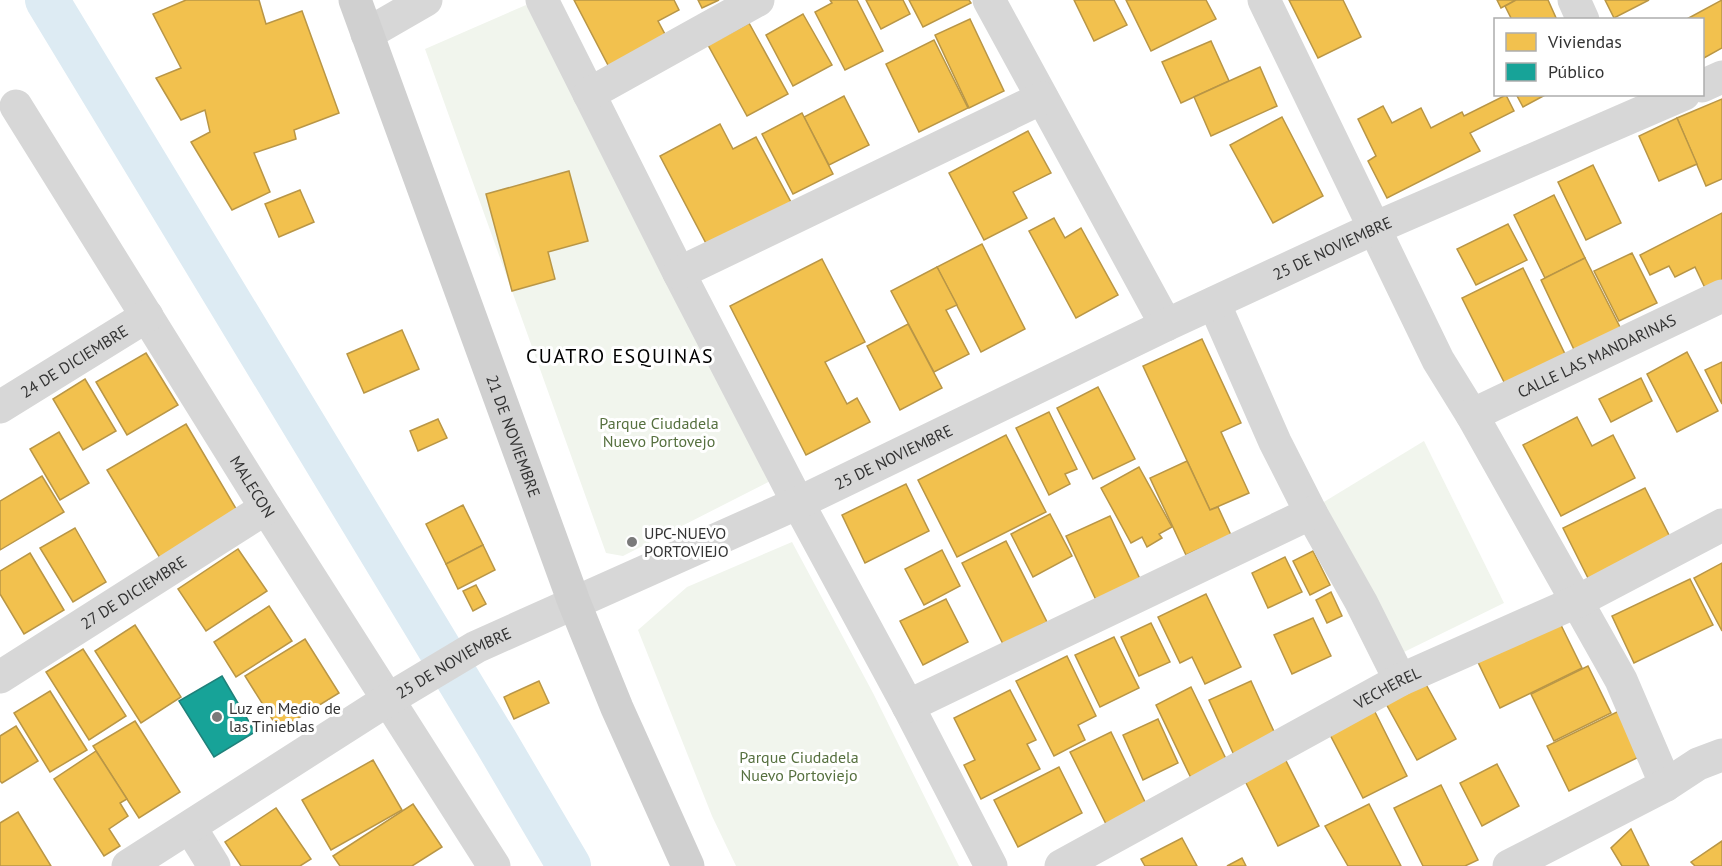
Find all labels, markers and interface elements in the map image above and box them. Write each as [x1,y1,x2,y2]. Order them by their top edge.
legend [1494,18,1704,96]
text: Viviendas [1547,30,1622,53]
text: Público [1548,60,1604,83]
street label: 25 DE NOVIEMBRE [1270,212,1395,284]
street label: CALLE LAS MANDARINAS [1514,309,1679,402]
street label: 24 DE DICIEMBRE [17,320,131,402]
district label: CUATRO ESQUINAS [526,343,714,369]
street label: 21 DE NOVIEMBRE [482,372,545,500]
park label: Parque Ciudadela Nuevo Portovejo [599,413,719,451]
street label: 25 DE NOVIEMBRE [831,420,956,494]
street label: MALECON [226,452,279,521]
place label: UPC-NUEVO PORTOVIEJO [644,523,729,561]
marker: UPC-NUEVO PORTOVIEJO [625,535,639,549]
street label: 27 DE DICIEMBRE [77,551,190,633]
street label: 25 DE NOVIEMBRE [392,623,514,703]
street label: VECHEREL [1350,662,1424,714]
place label: Luz en Medio de las Tinieblas [229,698,341,736]
marker: Luz en Medio de las Tinieblas [210,710,224,724]
park label: Parque Ciudadela Nuevo Portoviejo [739,747,859,785]

